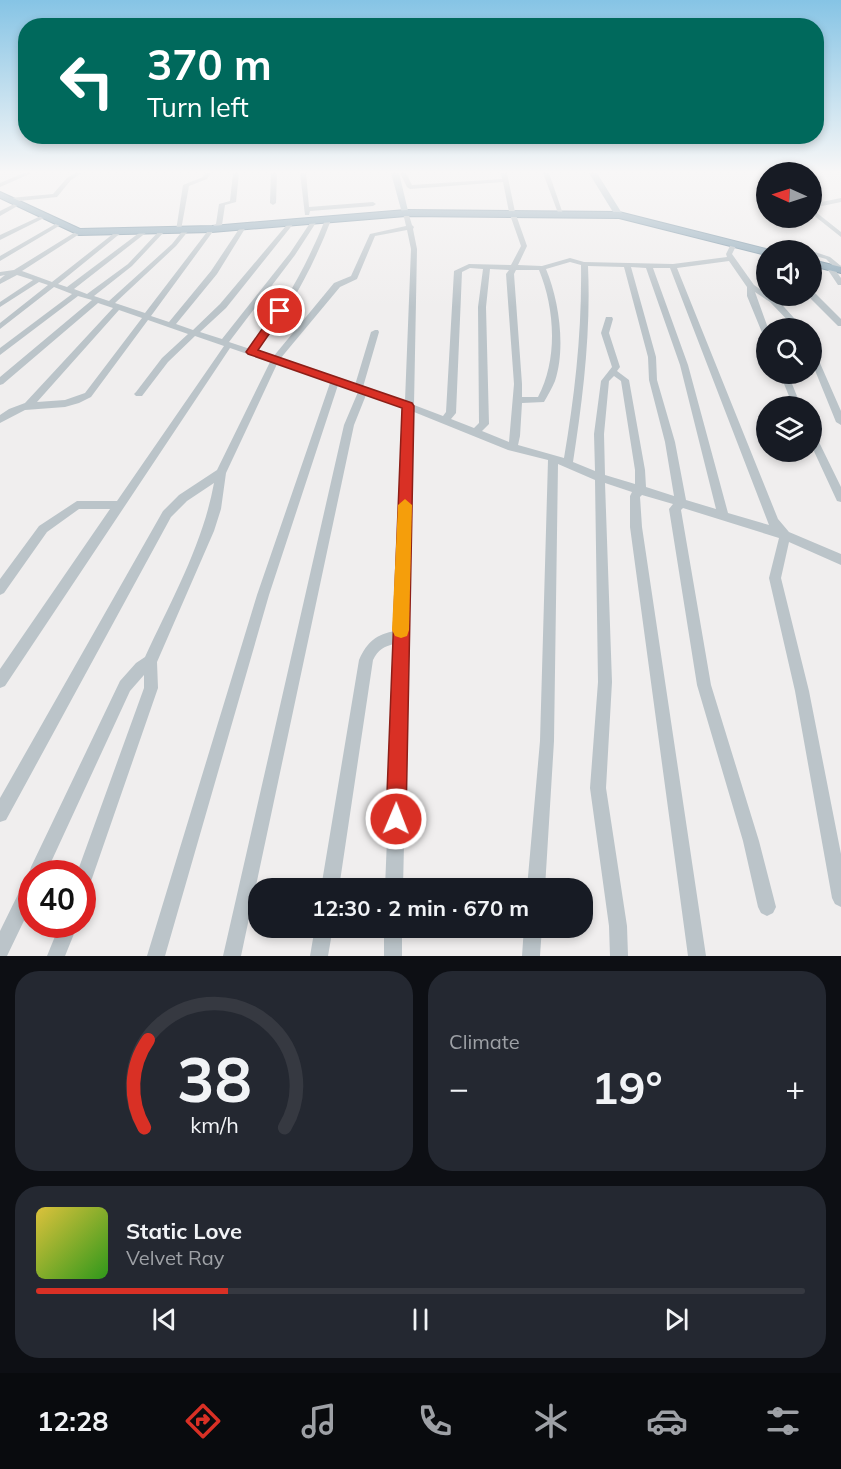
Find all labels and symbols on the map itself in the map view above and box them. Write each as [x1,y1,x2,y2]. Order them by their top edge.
north arrow [756,162,822,228]
pin [254,285,305,336]
position arrow [364,787,428,851]
speed limit sign: 40 [18,860,96,938]

